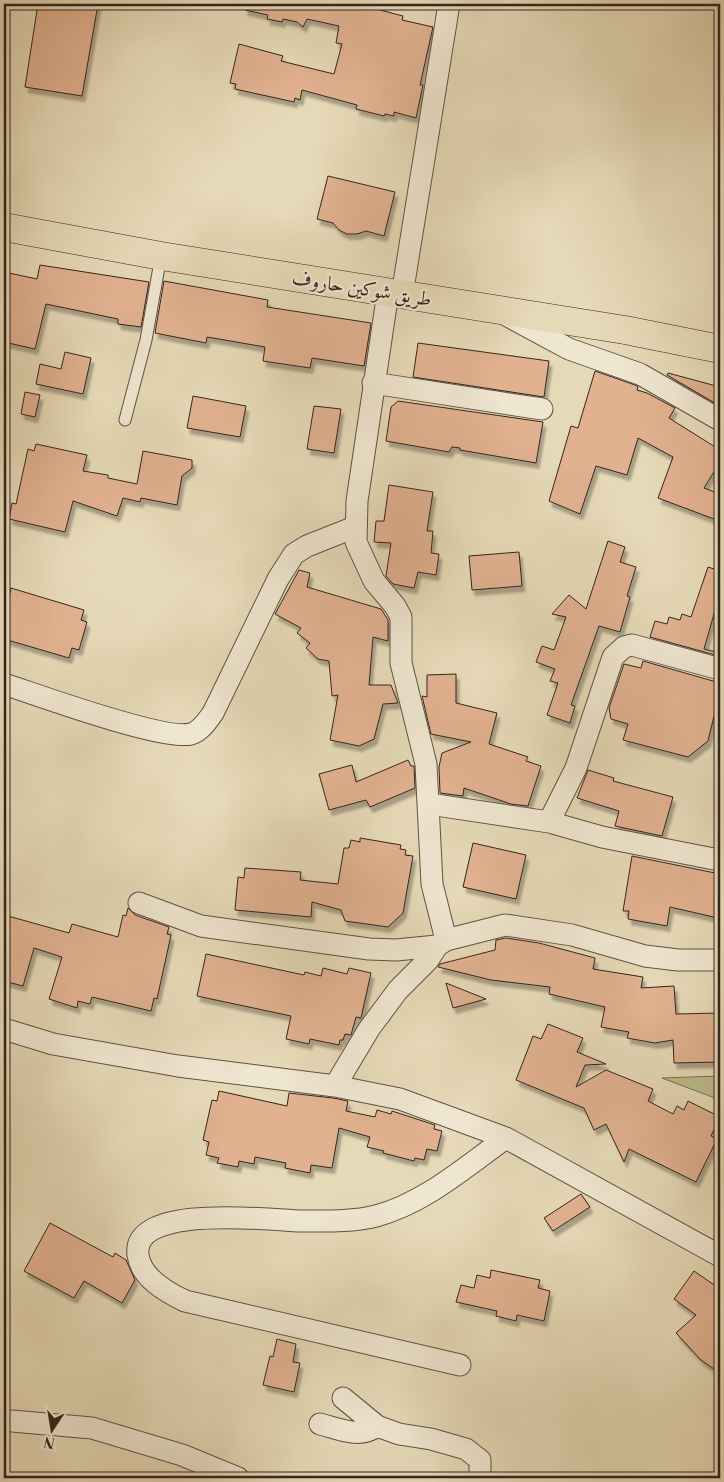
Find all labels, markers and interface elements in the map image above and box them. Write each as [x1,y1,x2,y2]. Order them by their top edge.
street label: طريق شوكين حاروف [290,266,433,313]
north arrow [28,1404,78,1454]
text: N [42,1432,57,1452]

